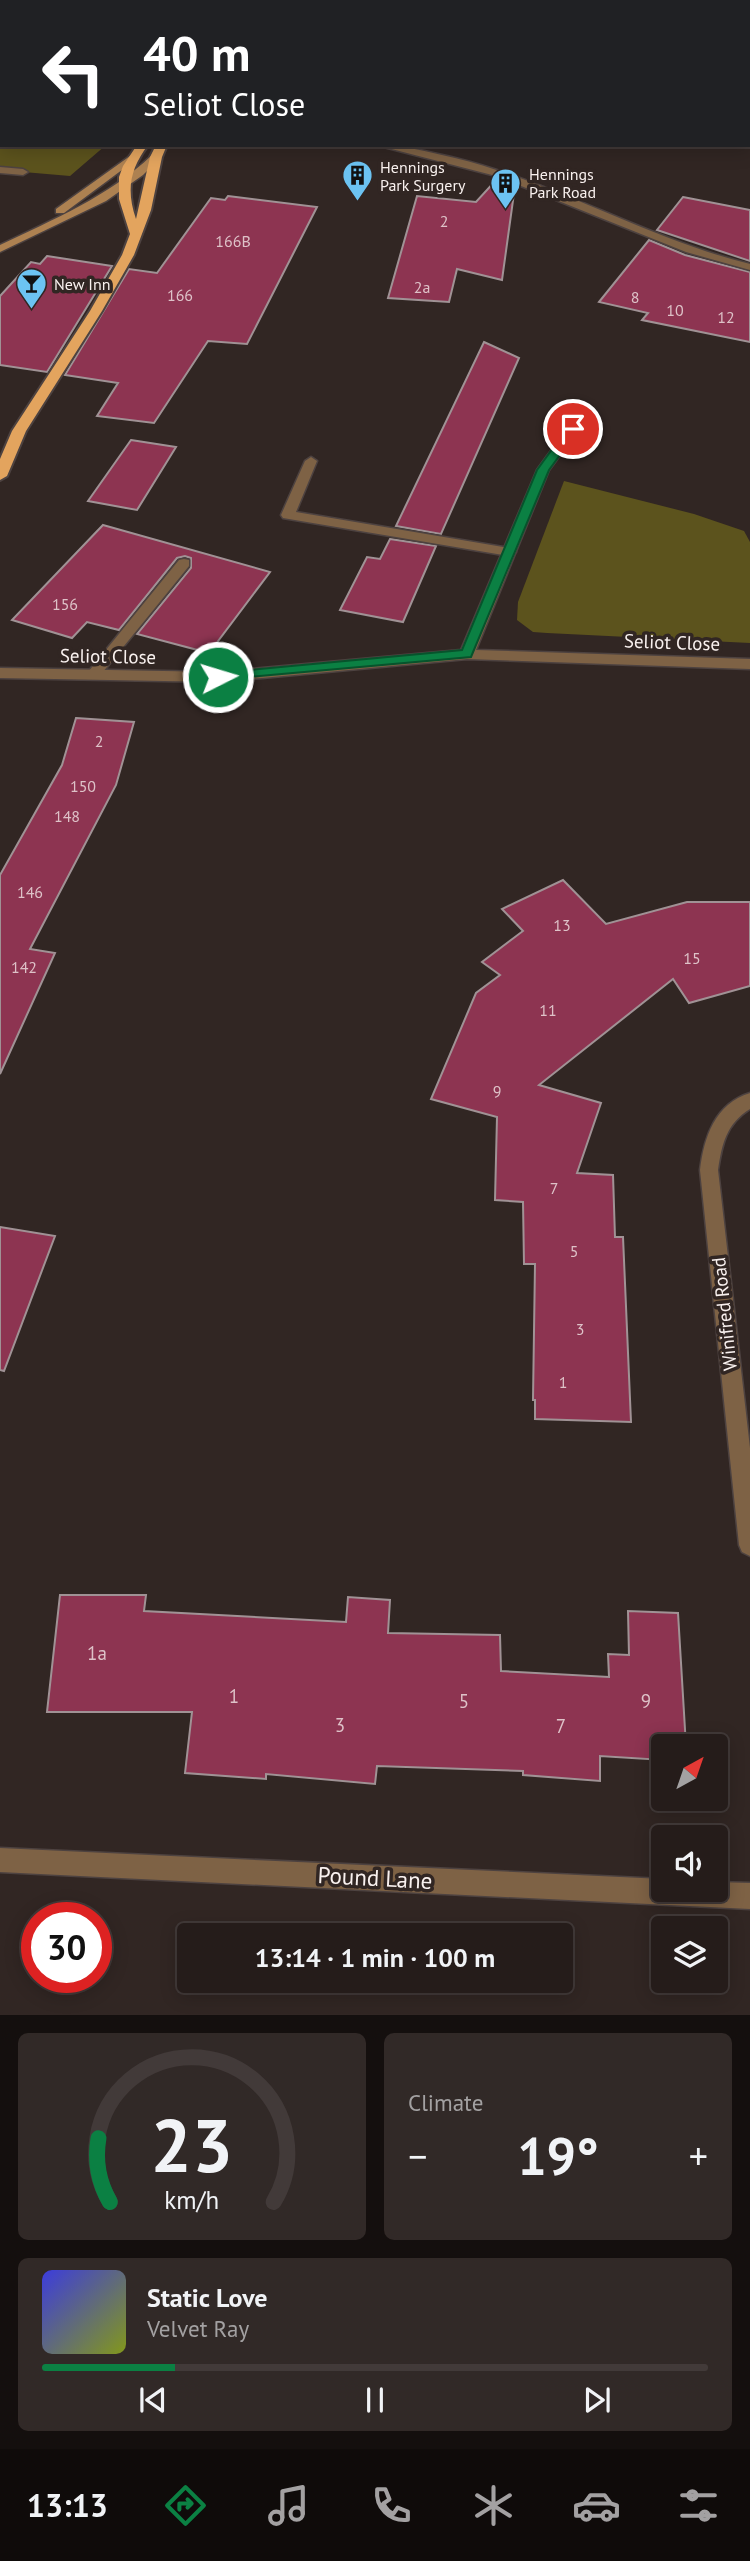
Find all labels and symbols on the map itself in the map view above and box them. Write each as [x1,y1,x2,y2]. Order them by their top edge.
place label: Hennings Park Surgery [380,157,466,195]
building icon: Hennings Park Surgery [340,159,374,203]
place label: Hennings Park Road [529,164,596,202]
building icon: Hennings Park Road [489,166,523,210]
house number: 2 [440,211,448,231]
house number: 166B [215,231,251,251]
bar icon: New Inn [14,267,48,311]
place label: New Inn [54,274,111,294]
house number: 2a [414,277,430,297]
house number: 166 [167,285,193,305]
house number: 8 [631,287,639,307]
house number: 10 [666,300,684,320]
house number: 12 [717,307,735,327]
pin [543,399,603,459]
house number: 156 [52,594,78,614]
street label: Seliot Close [623,628,721,656]
position arrow [181,640,255,714]
street label: Seliot Close [60,643,156,669]
house number: 2 [95,731,103,751]
house number: 150 [70,776,96,796]
house number: 148 [54,806,80,826]
house number: 146 [17,882,43,902]
house number: 13 [553,915,571,935]
house number: 15 [683,948,701,968]
house number: 142 [11,957,37,977]
house number: 11 [539,1000,557,1020]
house number: 9 [493,1081,501,1101]
house number: 7 [550,1178,558,1198]
house number: 5 [570,1241,578,1261]
street label: Winifred Road [706,1256,742,1372]
house number: 3 [576,1319,584,1339]
house number: 1 [559,1372,567,1392]
house number: 1a [87,1641,107,1665]
house number: 1 [229,1684,239,1708]
house number: 5 [459,1689,469,1713]
house number: 9 [641,1689,651,1713]
house number: 3 [335,1713,345,1737]
house number: 7 [556,1714,566,1738]
north arrow [651,1734,728,1811]
street label: Pound Lane [317,1860,433,1895]
speed limit sign: 30 [21,1902,112,1993]

